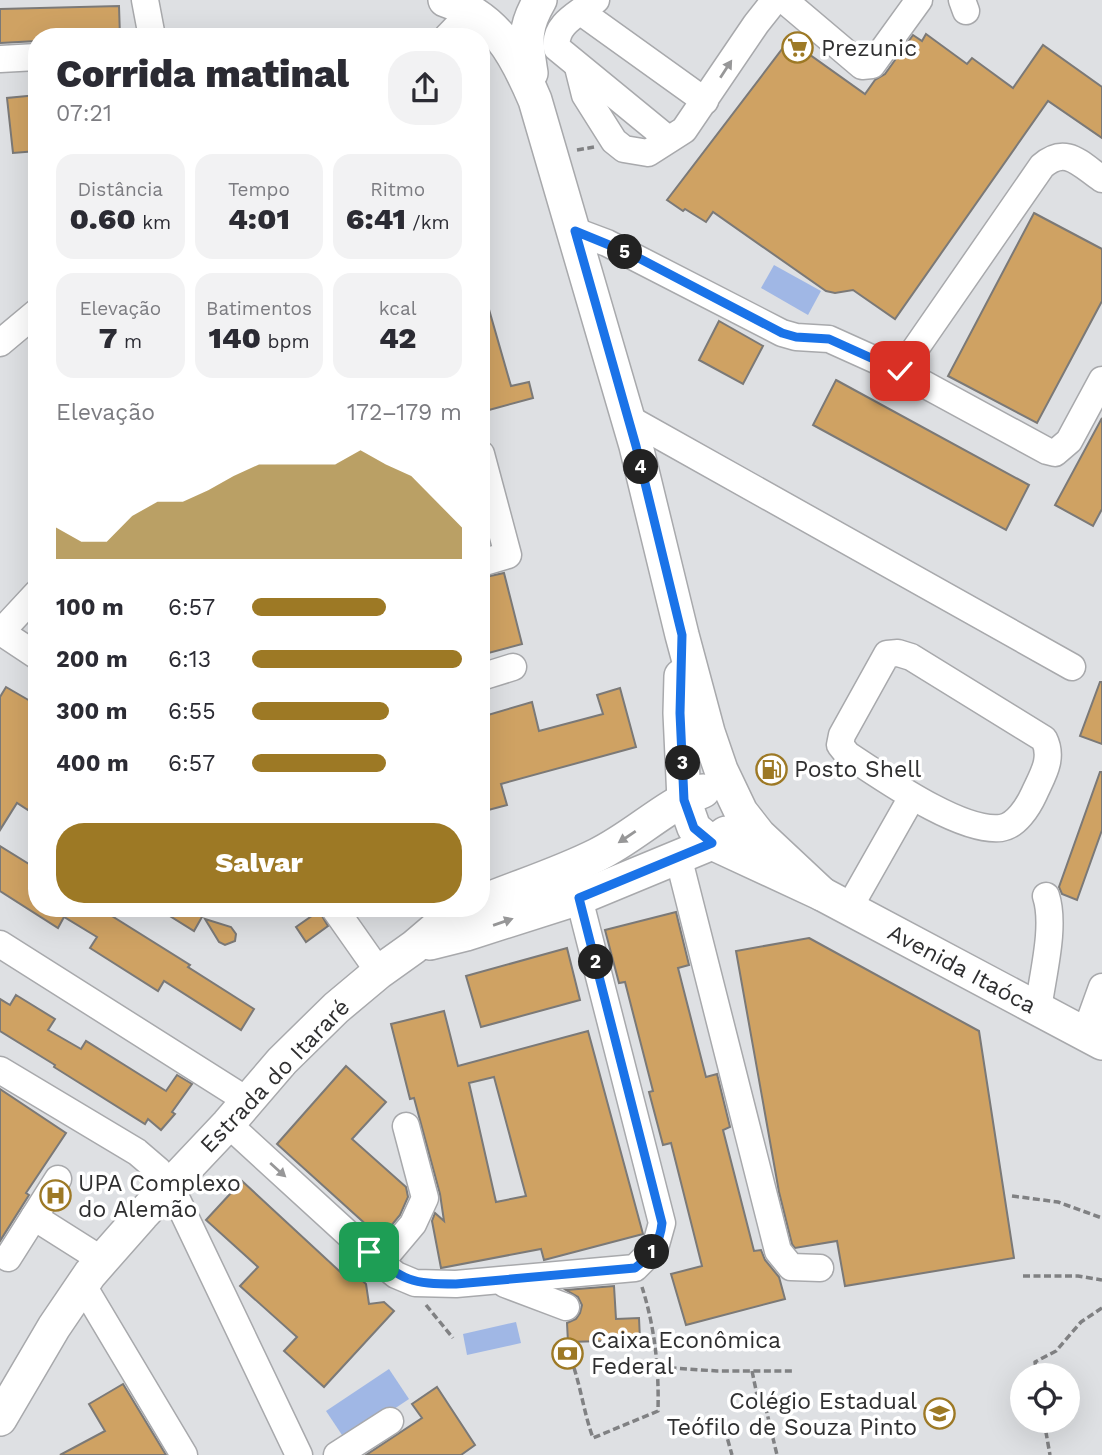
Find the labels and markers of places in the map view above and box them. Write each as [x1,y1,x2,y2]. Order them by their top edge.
supermarket icon: Prezunic [781,31,815,65]
place label: Prezunic [821,35,917,62]
pin: 5 [608,234,642,270]
pin [870,341,930,401]
pin: 4 [624,449,658,484]
pin: 3 [666,746,700,780]
fuel station icon: Posto Shell [754,752,788,786]
place label: Posto Shell [794,756,921,783]
pin: 2 [578,944,614,979]
place label: UPA Complexo do Alemão [78,1170,241,1223]
hospital icon: UPA Complexo do Alemão [38,1179,72,1213]
pin [339,1222,399,1282]
pin: 1 [634,1234,670,1270]
place label: Caixa Econômica Federal [591,1327,781,1380]
bank icon: Caixa Econômica Federal [551,1336,585,1370]
place label: Colégio Estadual Teófilo de Souza Pinto [666,1388,917,1441]
school or university icon: Colégio Estadual Teófilo de Souza Pinto [923,1397,957,1431]

